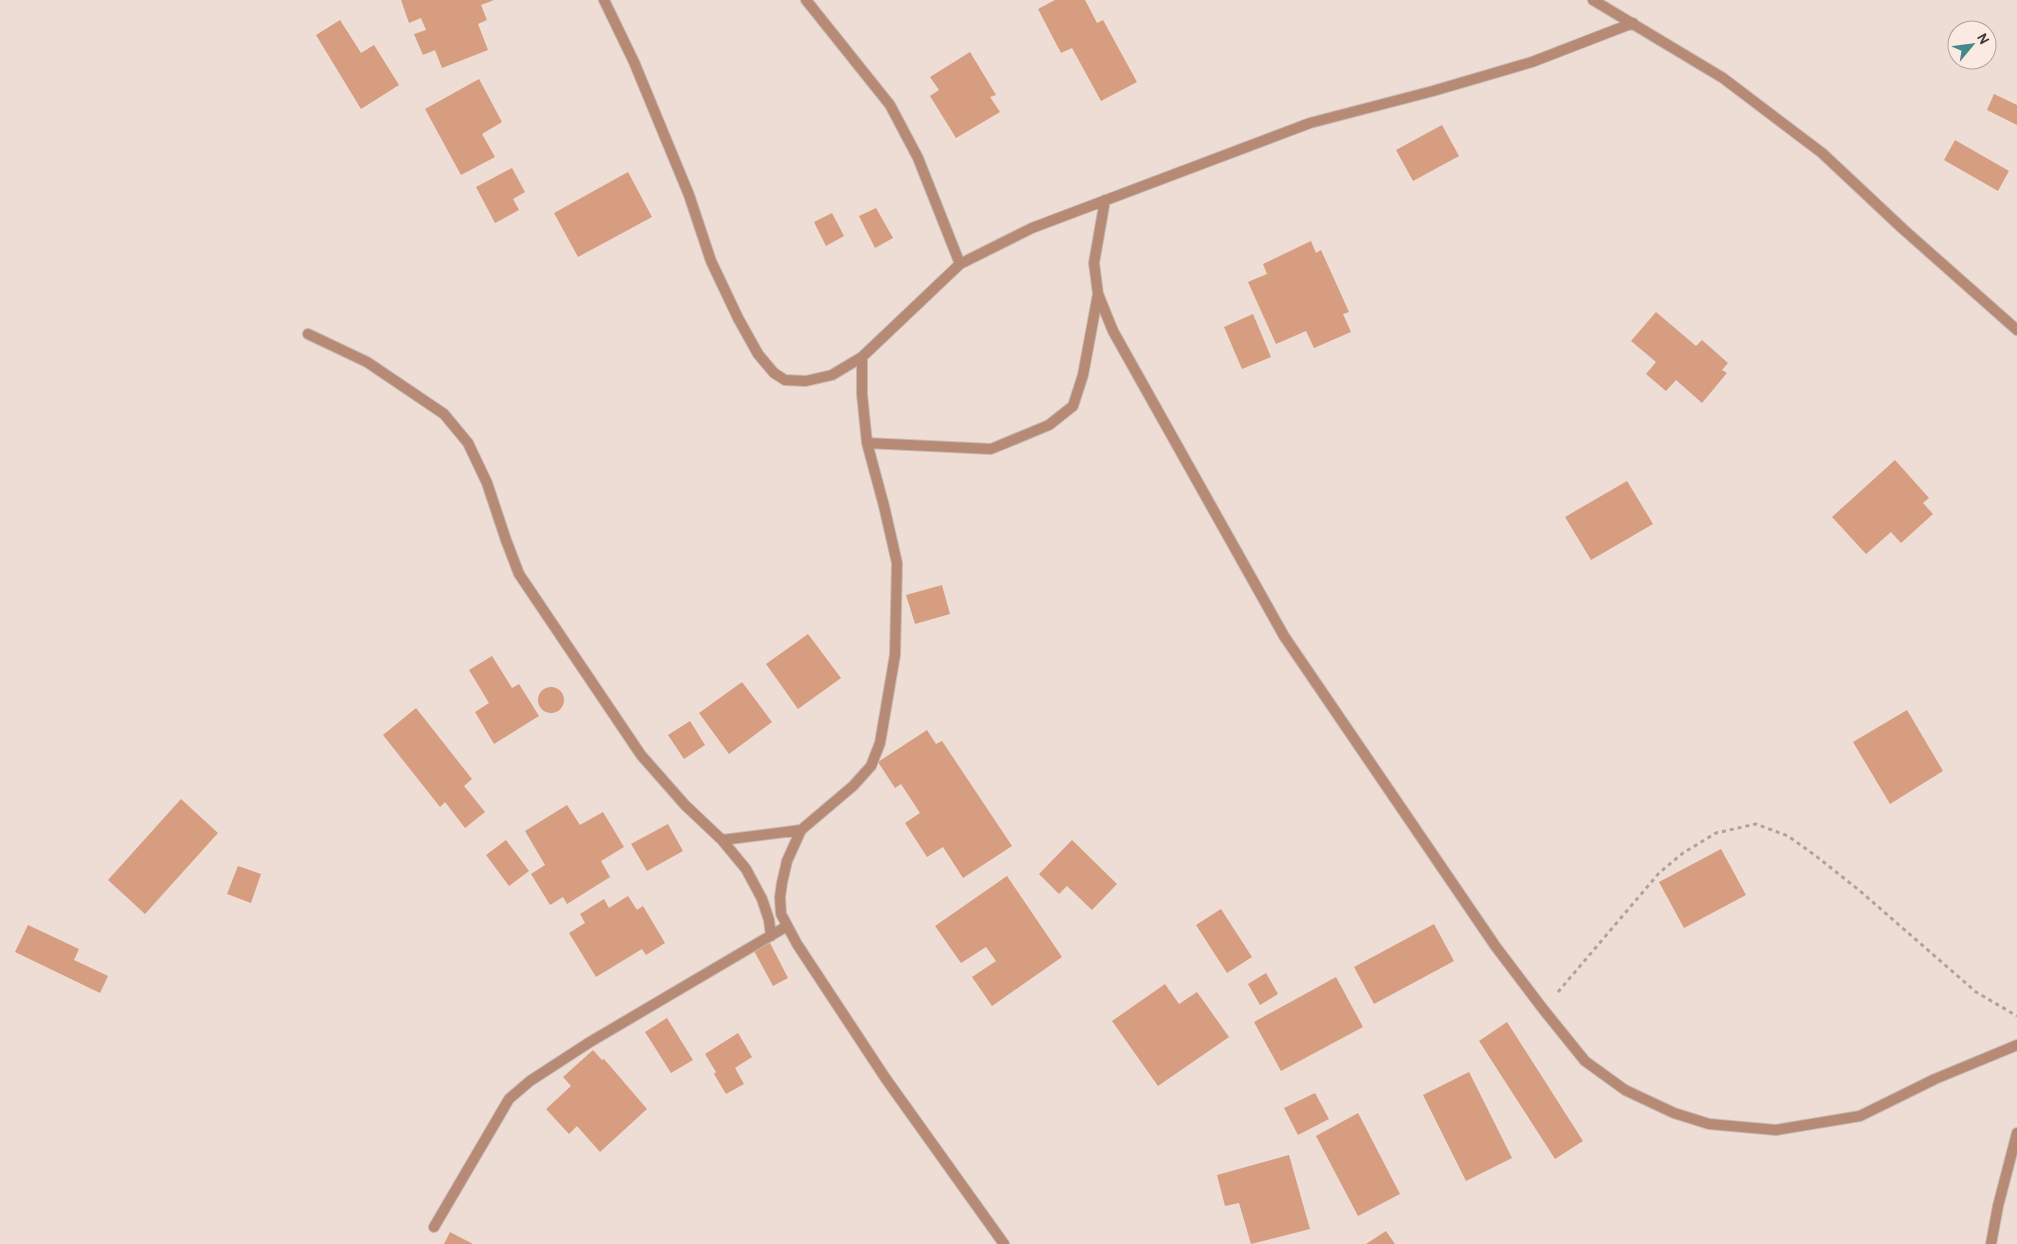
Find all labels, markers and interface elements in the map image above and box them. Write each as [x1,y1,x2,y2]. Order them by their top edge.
north arrow [1947,20,1997,70]
text: N [1972,31,1992,48]

